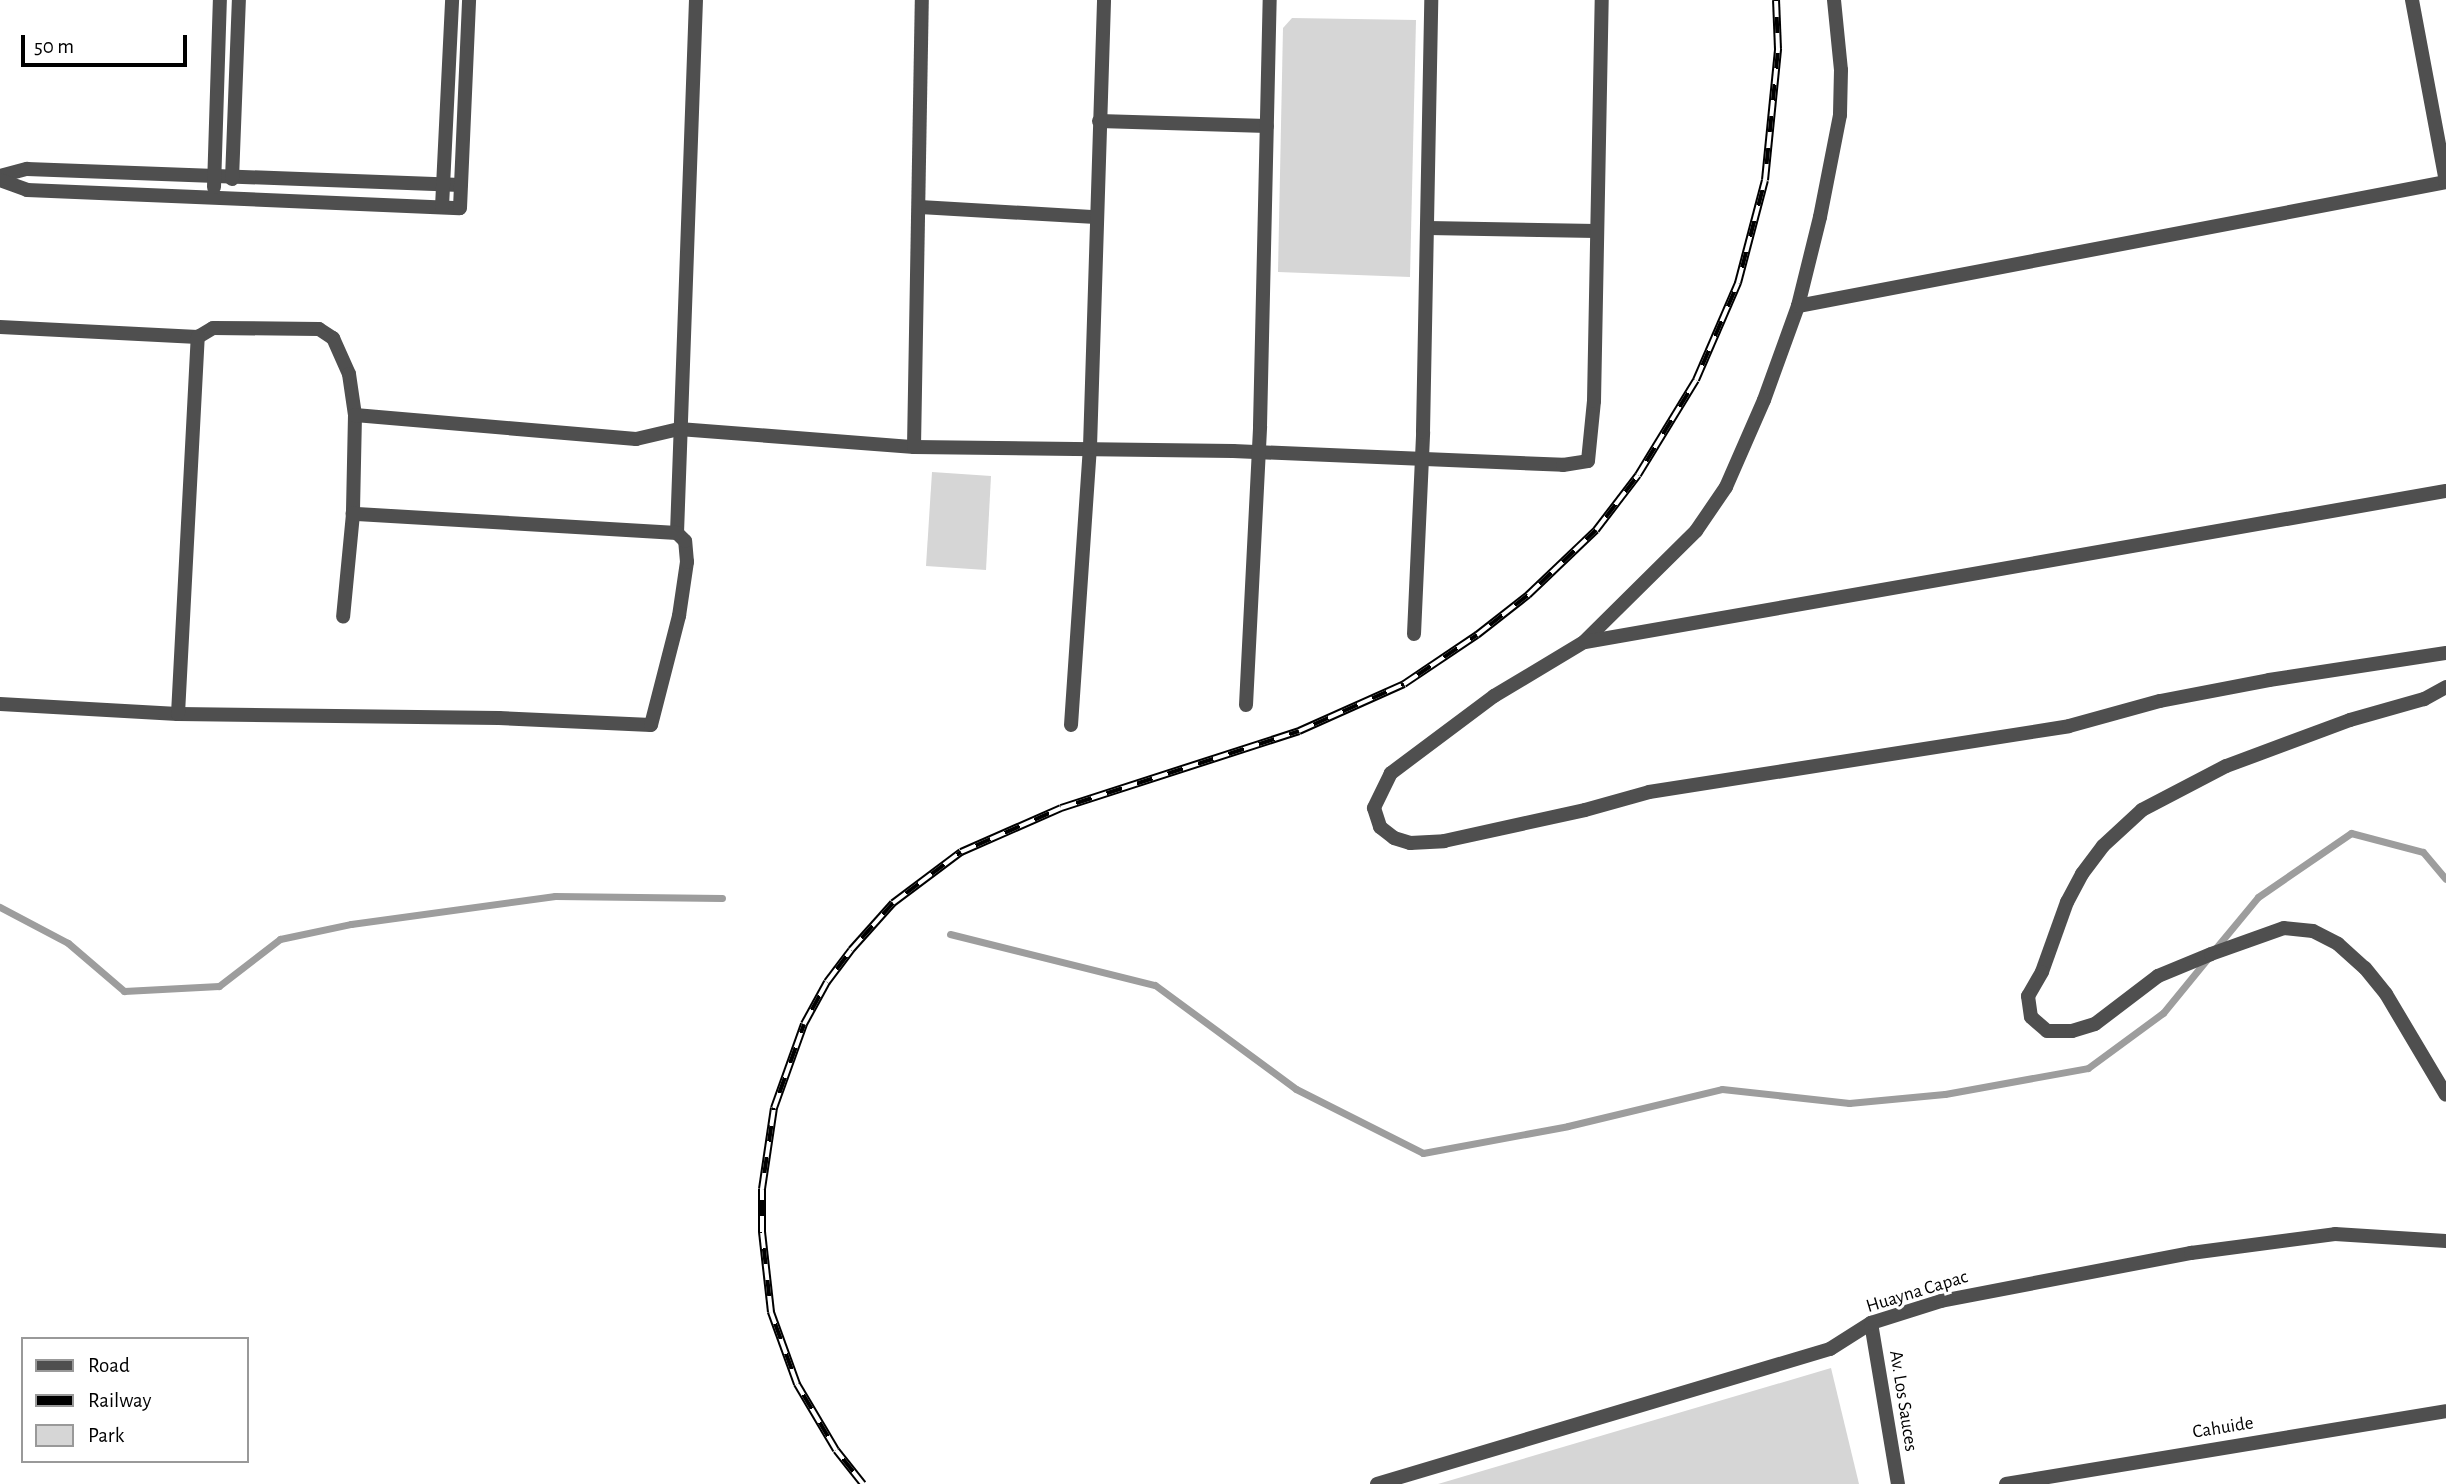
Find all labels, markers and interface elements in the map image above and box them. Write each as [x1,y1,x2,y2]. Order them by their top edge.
scale bar [24,21,191,65]
text: 50 m [34,36,74,57]
street label: Huayna Capac [1863,1266,1971,1318]
legend [21,1337,248,1463]
street label: Av. Los Sauces [1884,1349,1922,1453]
text: Road [88,1355,130,1376]
text: Railway [88,1390,151,1411]
street label: Cahuide [2191,1412,2255,1444]
text: Park [88,1425,124,1446]

